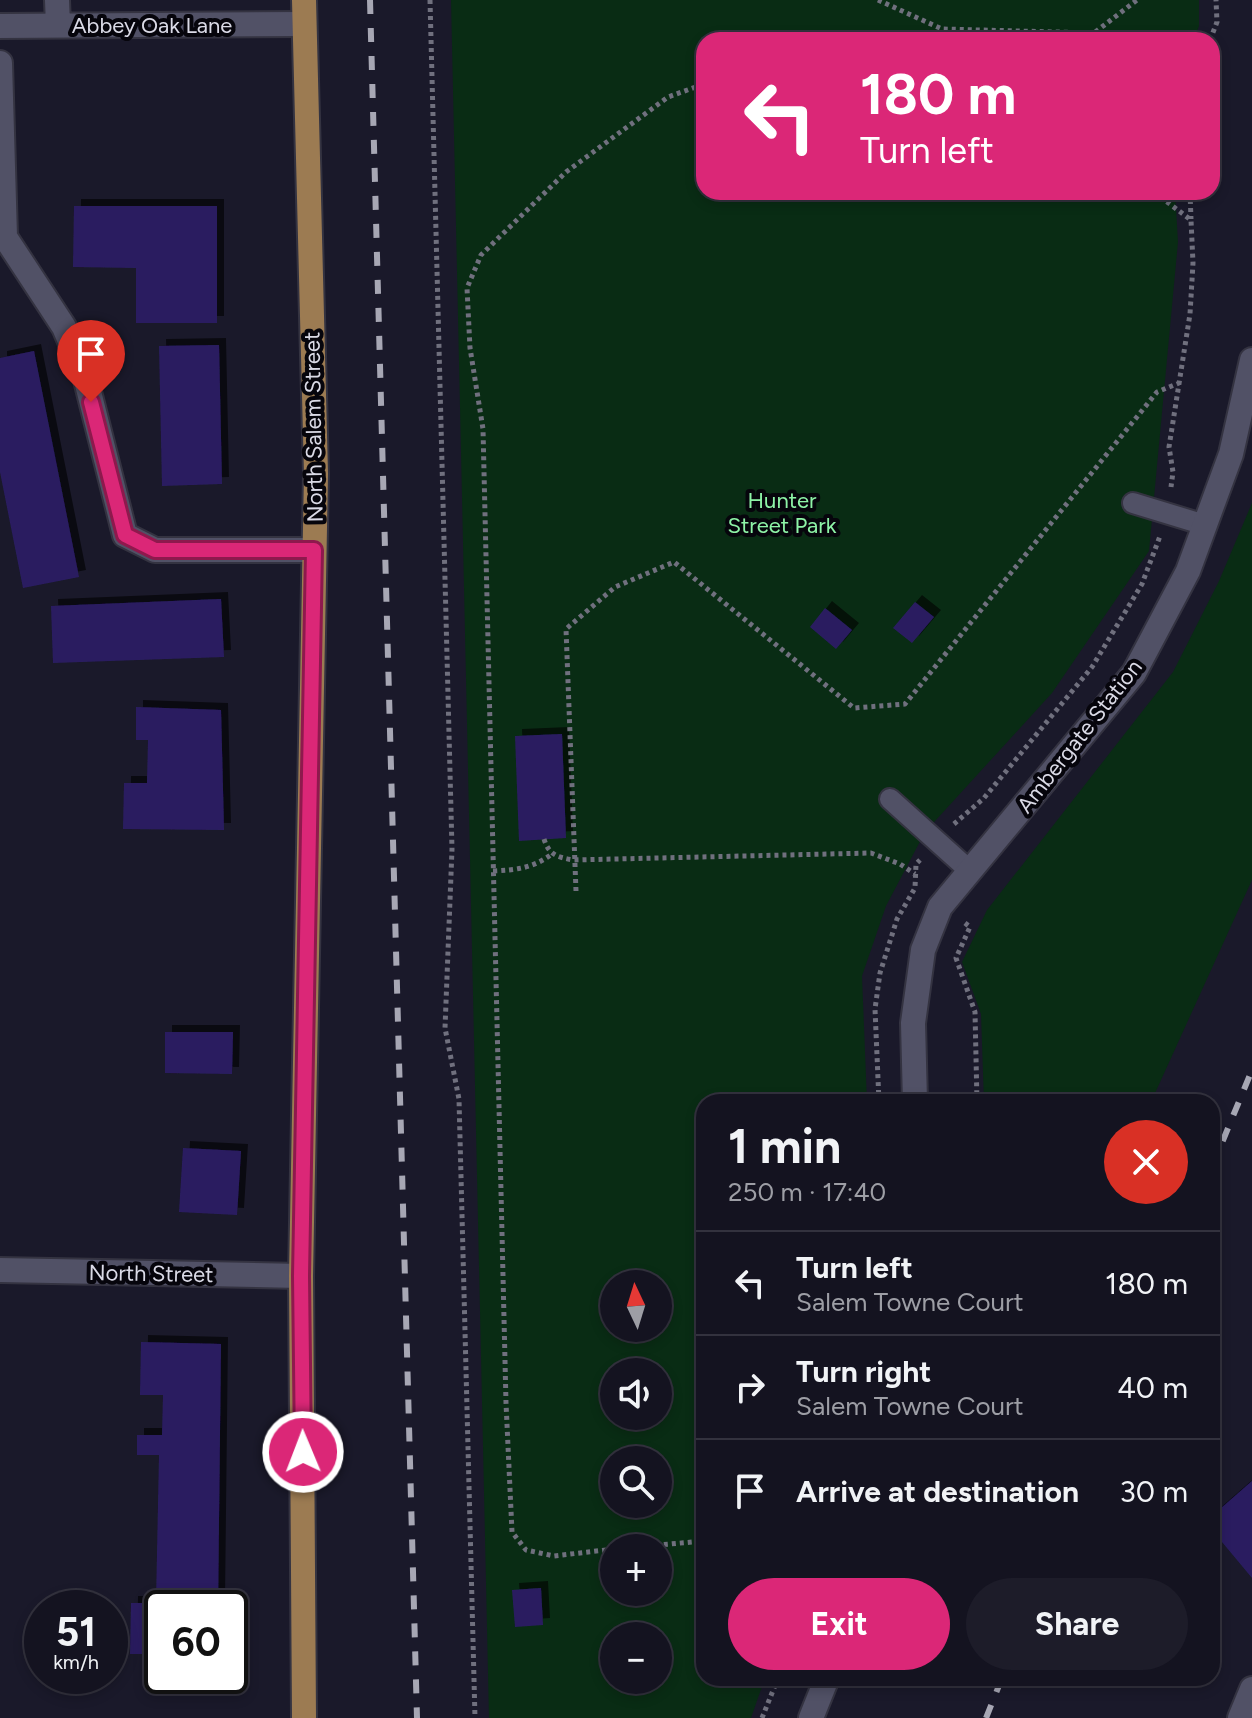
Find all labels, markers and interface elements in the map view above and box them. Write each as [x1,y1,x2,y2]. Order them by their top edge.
street label: Abbey Oak Lane [72,12,232,39]
text: 180 m [860,61,1016,128]
icon: left [728,64,832,168]
text: Turn left [860,129,994,172]
pin [57,320,125,402]
street label: North Salem Street [298,331,329,523]
icon: arrive [69,332,113,376]
park label: Hunter Street Park [728,487,837,539]
street label: Ambergate Station [1011,654,1148,818]
text: 1 min [728,1117,841,1175]
button: close [1104,1120,1188,1204]
text: 250 m · 17:40 [728,1176,886,1208]
text: Turn left [796,1249,913,1286]
street label: North Street [88,1259,214,1288]
icon: left [728,1261,772,1305]
text: 180 m [1105,1265,1188,1302]
north arrow [600,1270,672,1342]
map controls [600,1270,672,1694]
text: Salem Towne Court [796,1286,1024,1318]
text: Turn right [796,1353,931,1390]
button: sound [600,1358,672,1430]
icon: right [728,1365,772,1409]
text: 40 m [1117,1369,1188,1406]
text: Salem Towne Court [796,1390,1024,1422]
position arrow [261,1410,345,1494]
button: search [600,1446,672,1518]
icon: arrive [728,1469,772,1513]
text: Arrive at destination [796,1473,1079,1510]
text: 30 m [1120,1473,1188,1510]
button: + [600,1534,672,1606]
button: Exit [728,1578,950,1670]
button: Share [966,1578,1188,1670]
speed limit sign: 60 [144,1590,248,1694]
text: 51 [56,1608,96,1656]
button: − [600,1622,672,1694]
text: km/h [53,1650,99,1674]

